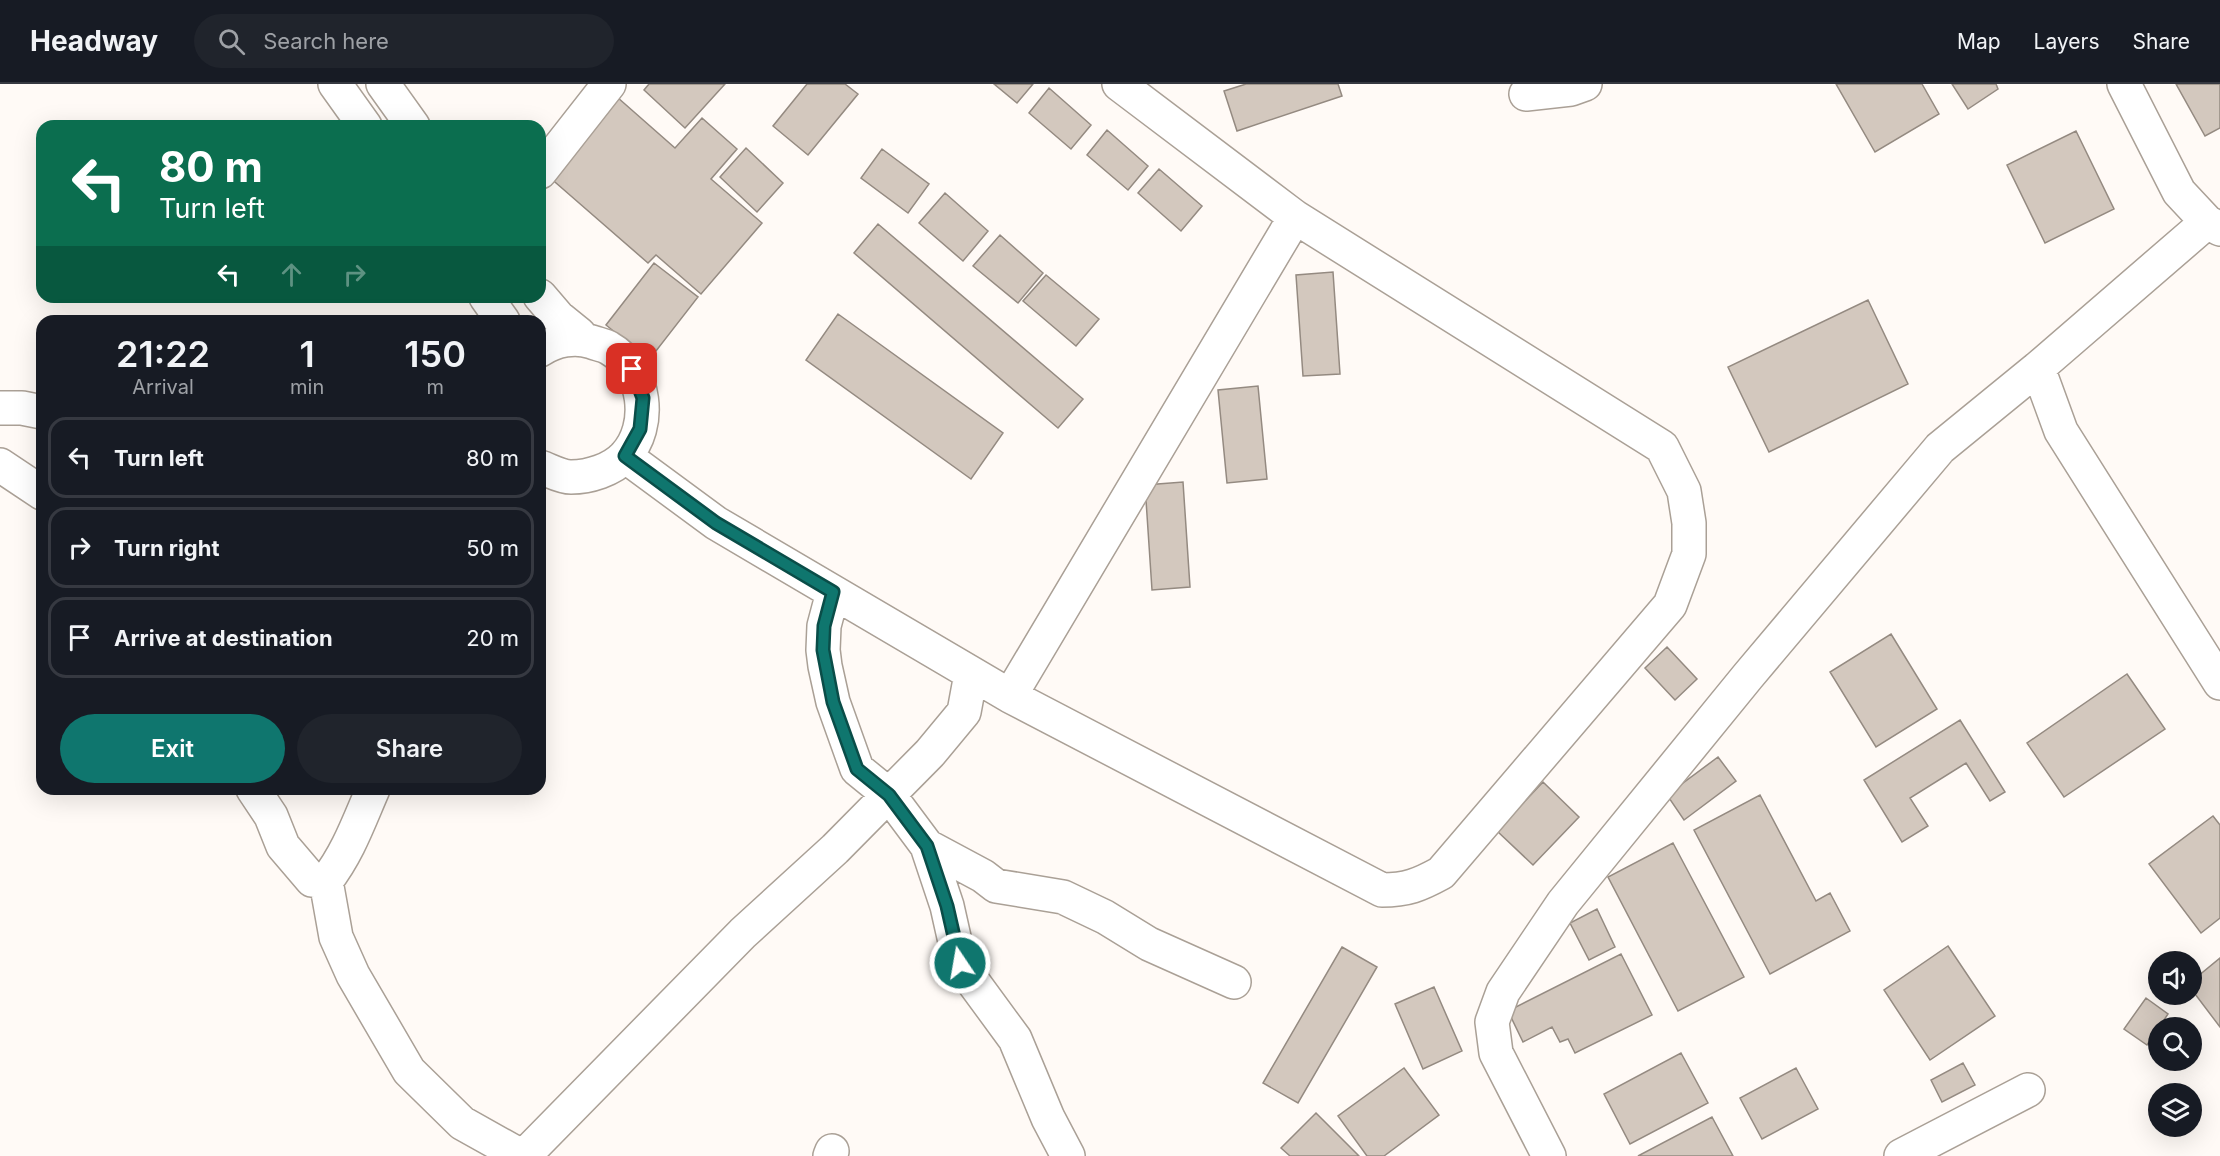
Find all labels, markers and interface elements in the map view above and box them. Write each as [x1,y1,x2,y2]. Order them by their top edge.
search box [194,14,614,68]
text: Headway [30,24,158,58]
icon: search [215,25,248,58]
text: Search here [263,28,389,54]
text: Map [1957,29,2001,54]
text: Layers [2034,29,2100,54]
text: Share [2133,29,2190,54]
text: 80 m [159,141,263,192]
icon: left [60,144,138,222]
text: Turn left [159,192,265,225]
icon: left [212,258,245,291]
icon: ahead [275,258,308,291]
icon: right [338,258,371,291]
text: 21:22 [116,332,210,376]
text: 1 [300,332,315,376]
text: 150 [404,332,466,376]
pin [606,343,657,394]
icon: arrive [615,352,648,385]
text: Arrival [132,375,194,399]
text: min [290,375,324,399]
text: m [426,375,444,399]
icon: left [63,441,96,474]
text: Turn left [114,445,204,471]
text: 80 m [466,445,519,471]
icon: right [63,531,96,564]
text: Turn right [114,535,220,561]
text: 50 m [466,535,519,561]
icon: arrive [63,621,96,654]
text: Arrive at destination [114,625,333,651]
text: 20 m [466,625,519,651]
button: Exit [60,714,285,783]
button: Share [297,714,522,783]
position arrow [928,931,992,995]
map controls [2148,951,2202,1137]
button: sound [2148,951,2202,1005]
button: search [2148,1017,2202,1071]
button: layers [2148,1083,2202,1137]

